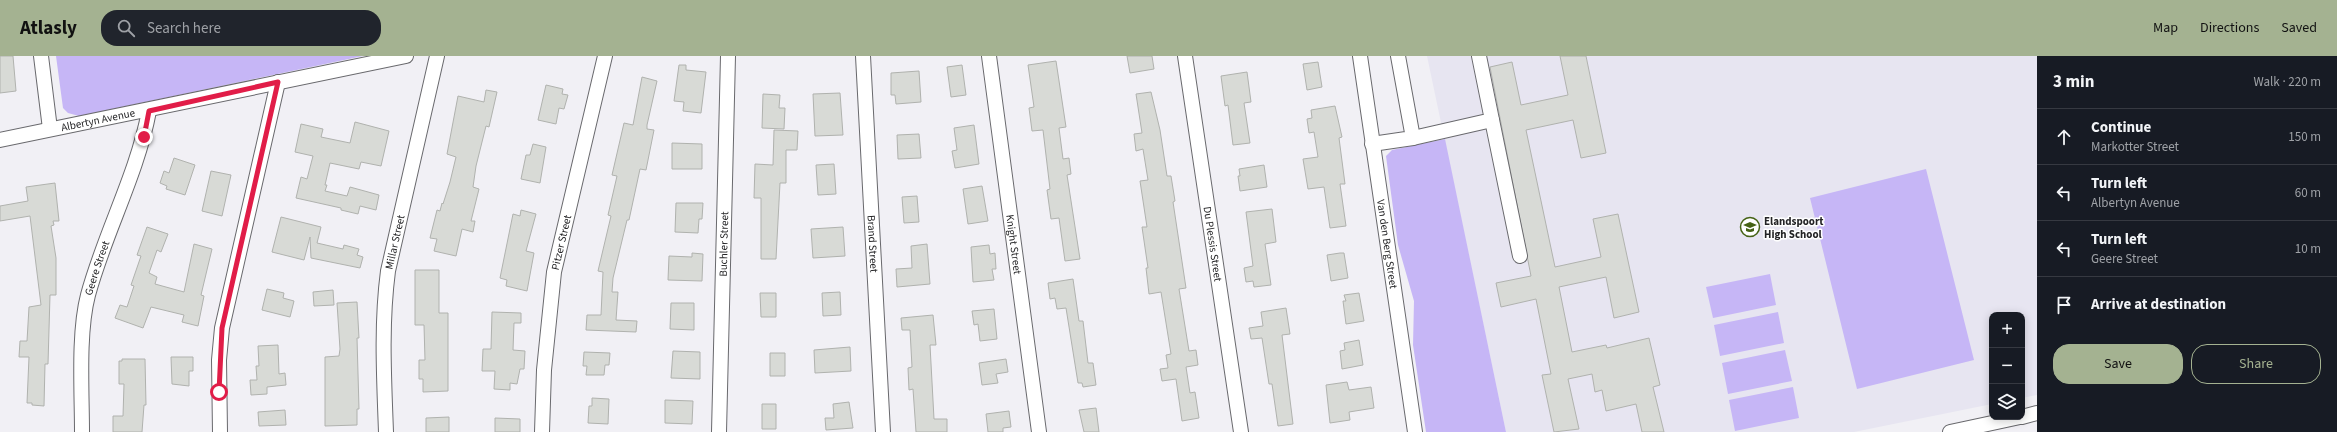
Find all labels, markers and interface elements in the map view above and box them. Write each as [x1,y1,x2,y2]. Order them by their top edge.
search box [101,10,381,46]
text: Atlasly [20,15,77,42]
icon: search [115,17,137,39]
text: Search here [147,18,221,39]
text: Map [2153,18,2178,38]
text: Directions [2200,18,2259,38]
text: Saved [2281,18,2317,38]
text: 3 min [2053,70,2094,94]
text: Walk · 220 m [2253,73,2321,91]
street label: Albertyn Avenue [60,105,137,135]
text: Continue [2091,117,2151,138]
icon: ahead [2053,126,2075,148]
route end [135,128,153,146]
text: 150 m [2288,128,2321,146]
text: Markotter Street [2091,138,2179,156]
text: Turn left [2091,173,2147,194]
icon: left [2053,182,2075,204]
text: 60 m [2295,184,2321,202]
text: Albertyn Avenue [2091,194,2180,212]
street label: Van den Berg Street [1374,198,1401,290]
street label: Du Plessis Street [1200,205,1226,283]
street label: Buchler Street [715,211,732,277]
street label: Millar Street [381,213,408,271]
street label: Pitzer Street [547,213,575,272]
street label: Knight Street [1003,214,1025,275]
place label: Elandspoort High School [1764,214,1824,242]
street label: Brand Street [864,215,882,273]
school or university icon: Elandspoort High School [1739,216,1761,238]
text: Turn left [2091,229,2147,250]
street label: Geere Street [81,238,113,297]
icon: left [2053,238,2075,260]
text: 10 m [2295,240,2321,258]
text: Geere Street [2091,250,2158,268]
icon: arrive [2053,294,2075,316]
text: Arrive at destination [2091,294,2226,315]
map controls [1989,312,2025,420]
button: + [1989,312,2025,348]
button: Save [2053,344,2183,384]
button: Share [2191,344,2321,384]
button: − [1989,348,2025,384]
route start [210,383,228,401]
button: layers [1989,384,2025,420]

